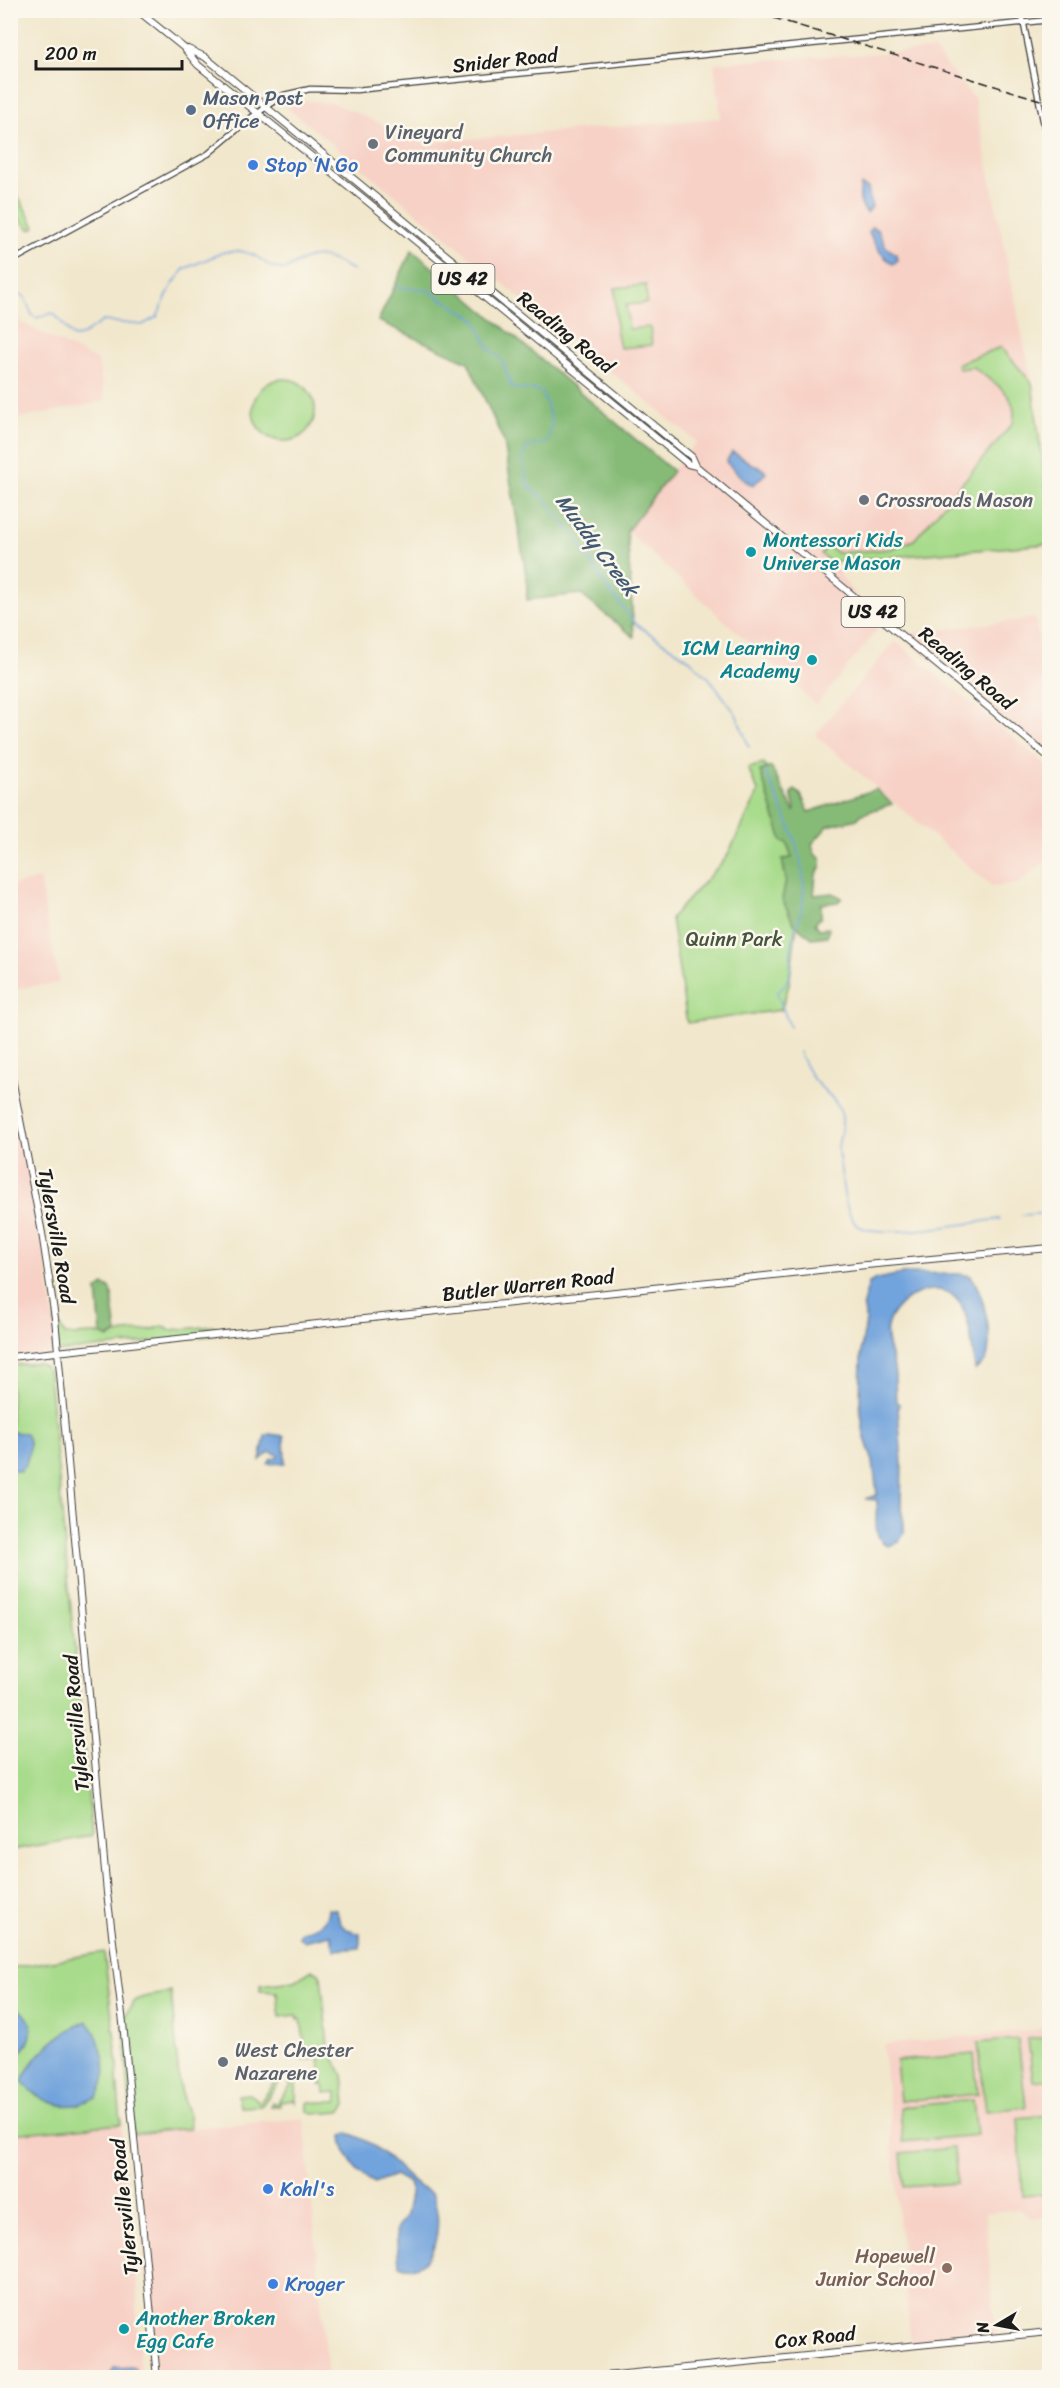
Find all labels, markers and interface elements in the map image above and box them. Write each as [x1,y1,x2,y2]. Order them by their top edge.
scale bar [36,33,182,71]
street label: Snider Road [451,37,561,83]
text: 200 m [45,38,97,70]
place label: Mason Post Office [203,81,304,139]
marker: Mason Post Office [184,103,198,117]
place label: Vineyard Community Church [385,115,552,173]
marker: Vineyard Community Church [366,137,380,151]
place label: Stop ‘N Go [265,148,358,183]
marker: Stop ‘N Go [246,158,260,172]
road number: US 42 [432,264,494,294]
street label: Reading Road [509,282,623,384]
place label: Crossroads Mason [876,483,1033,518]
water label: Muddy Creek [545,485,650,607]
marker: Crossroads Mason [857,493,871,507]
place label: Montessori Kids Universe Mason [763,523,904,581]
marker: Montessori Kids Universe Mason [744,545,758,559]
road number: US 42 [842,597,904,627]
street label: Reading Road [910,617,1024,720]
place label: ICM Learning Academy [681,631,801,689]
marker: ICM Learning Academy [805,653,819,667]
park label: Quinn Park [686,922,783,957]
street label: Tylersville Road [27,1166,86,1308]
street label: Butler Warren Road [440,1259,617,1312]
street label: Tylersville Road [53,1652,100,1793]
place label: West Chester Nazarene [235,2033,354,2091]
marker: West Chester Nazarene [216,2055,230,2069]
street label: Tylersville Road [100,2136,149,2277]
place label: Kohl's [280,2172,335,2207]
marker: Kohl's [261,2182,275,2196]
place label: Hopewell Junior School [815,2239,936,2297]
marker: Hopewell Junior School [940,2261,954,2275]
place label: Kroger [285,2267,345,2302]
marker: Kroger [266,2277,280,2291]
north arrow [967,2295,1027,2355]
place label: Another Broken Egg Cafe [135,2301,276,2359]
street label: Cox Road [773,2316,859,2359]
text: N [967,2319,998,2336]
marker: Another Broken Egg Cafe [117,2322,131,2336]

